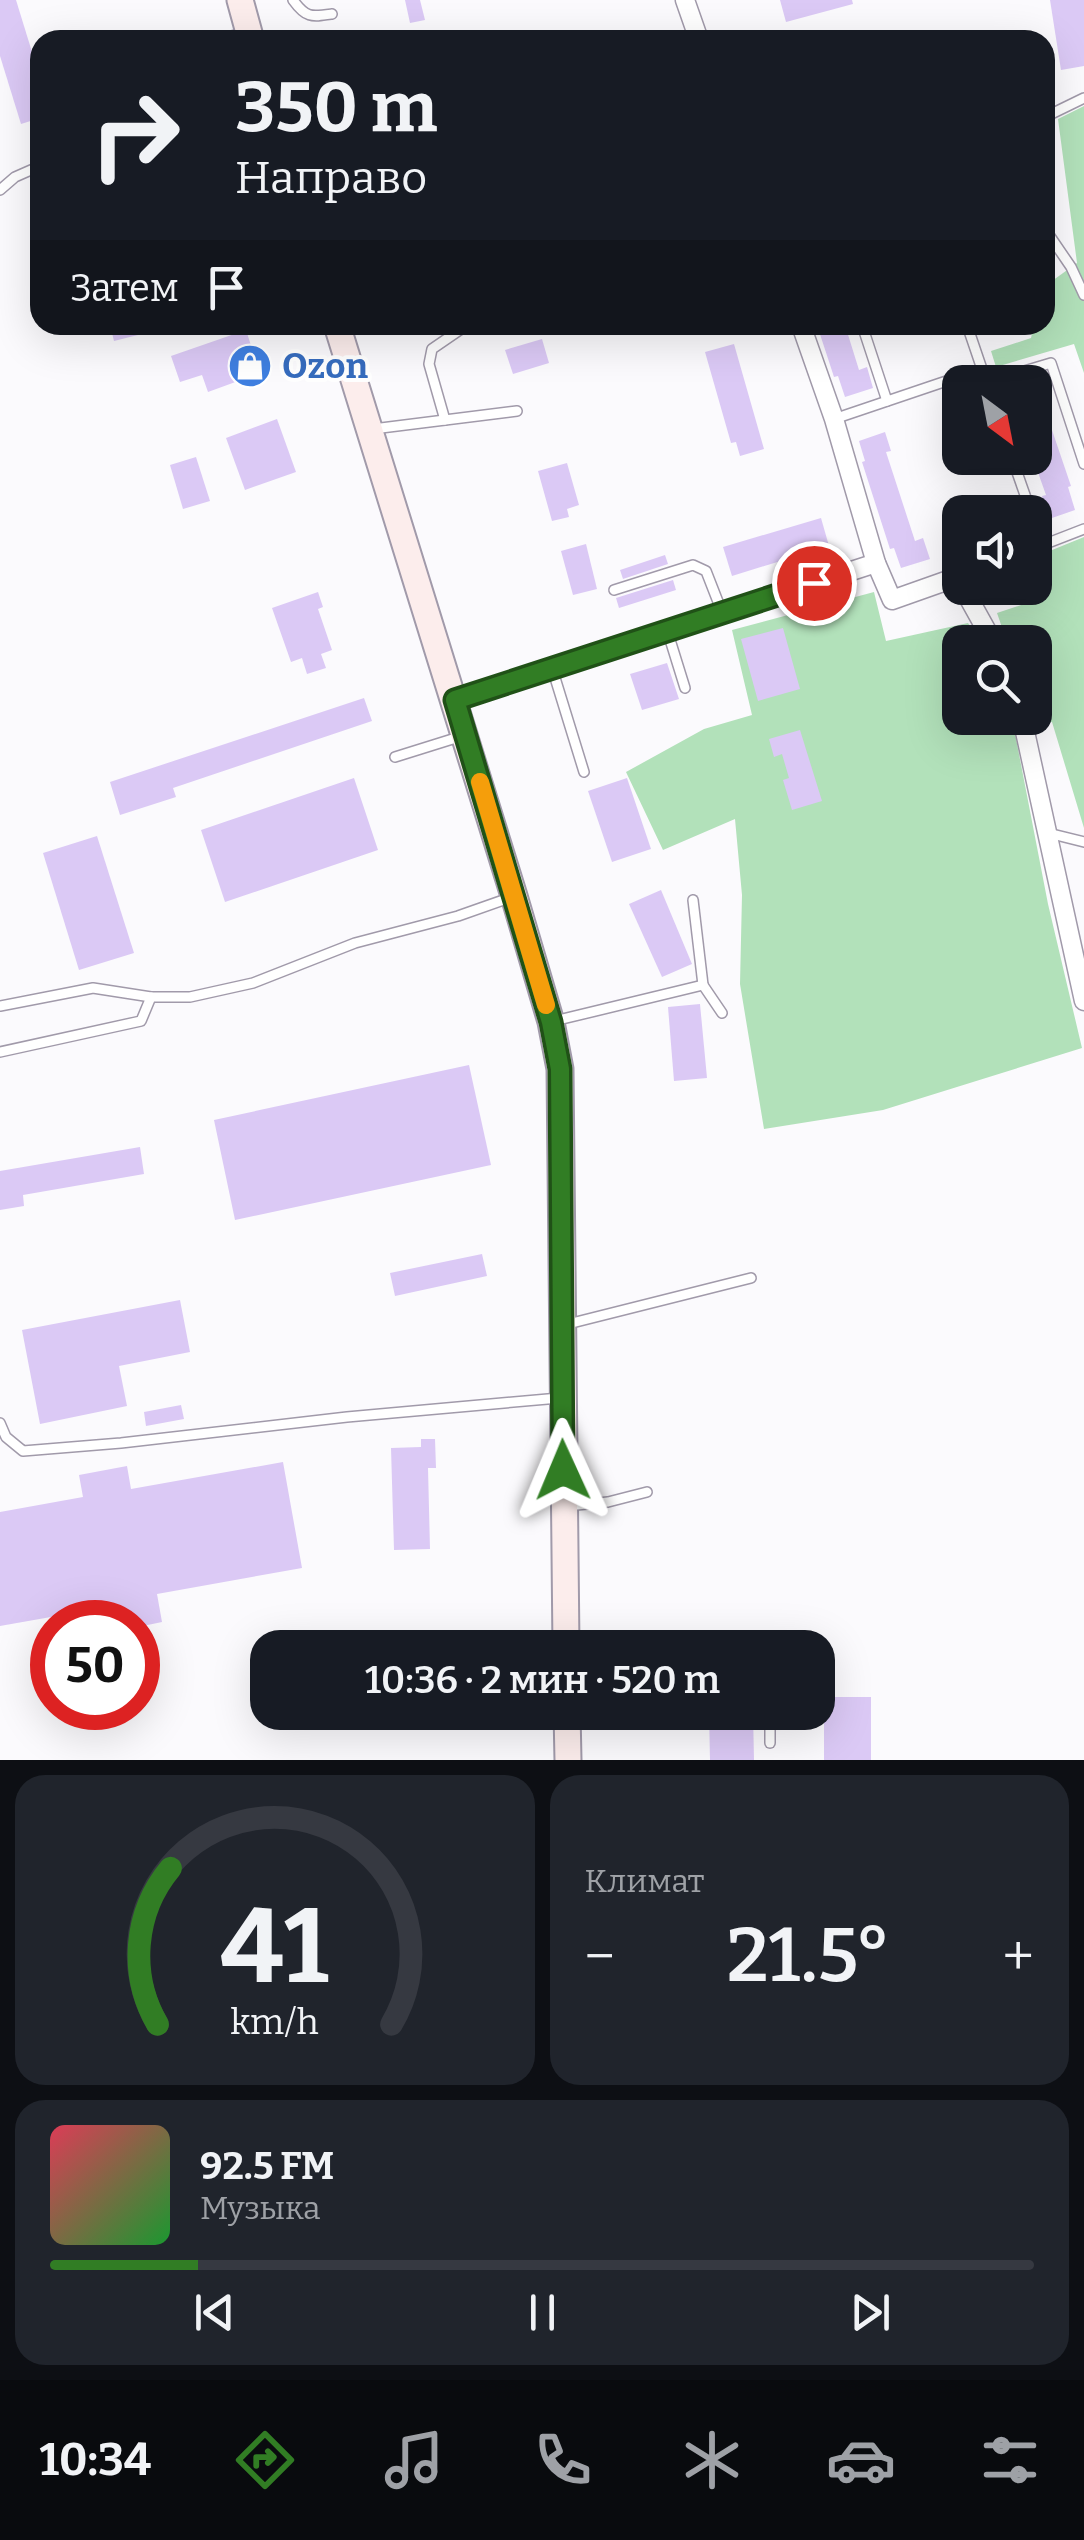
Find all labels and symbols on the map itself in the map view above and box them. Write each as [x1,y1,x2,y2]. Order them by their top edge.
shop icon: Ozon [227,343,273,389]
place label: Ozon [282,345,368,387]
north arrow [942,365,1052,475]
pin [772,541,857,626]
position arrow [511,1418,615,1522]
speed limit sign: 50 [30,1600,160,1730]

